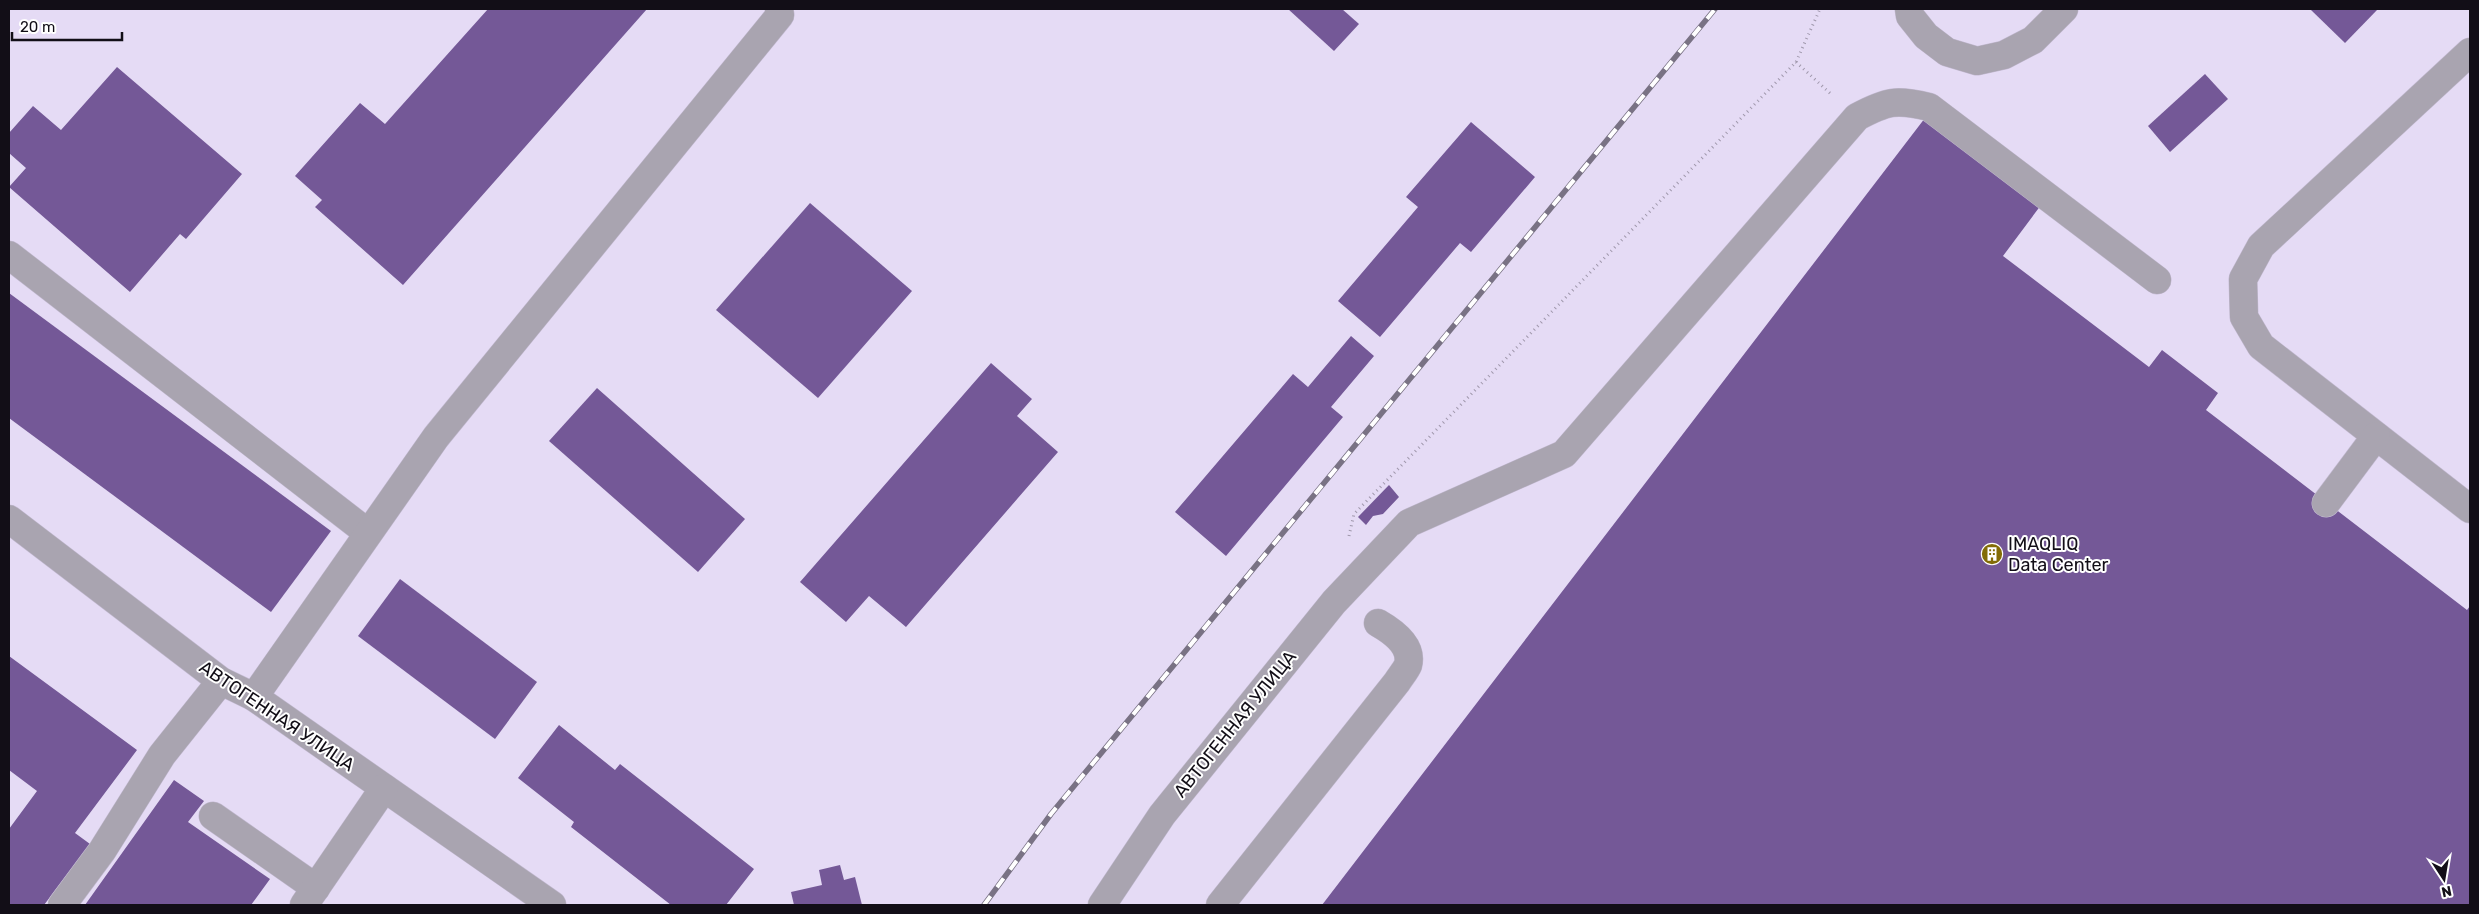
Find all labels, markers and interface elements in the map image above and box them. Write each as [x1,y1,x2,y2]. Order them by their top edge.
scale bar [12,10,122,42]
text: 20 m [20,18,55,36]
place label: IMAQLIQ Data Center [2008,533,2109,576]
building icon: IMAQLIQ Data Center [1980,542,2004,566]
street label: АВТОГЕННАЯ УЛИЦА [1169,646,1301,802]
street label: АВТОГЕННАЯ УЛИЦА [195,656,359,776]
north arrow [2419,854,2469,904]
text: N [2440,882,2453,901]

